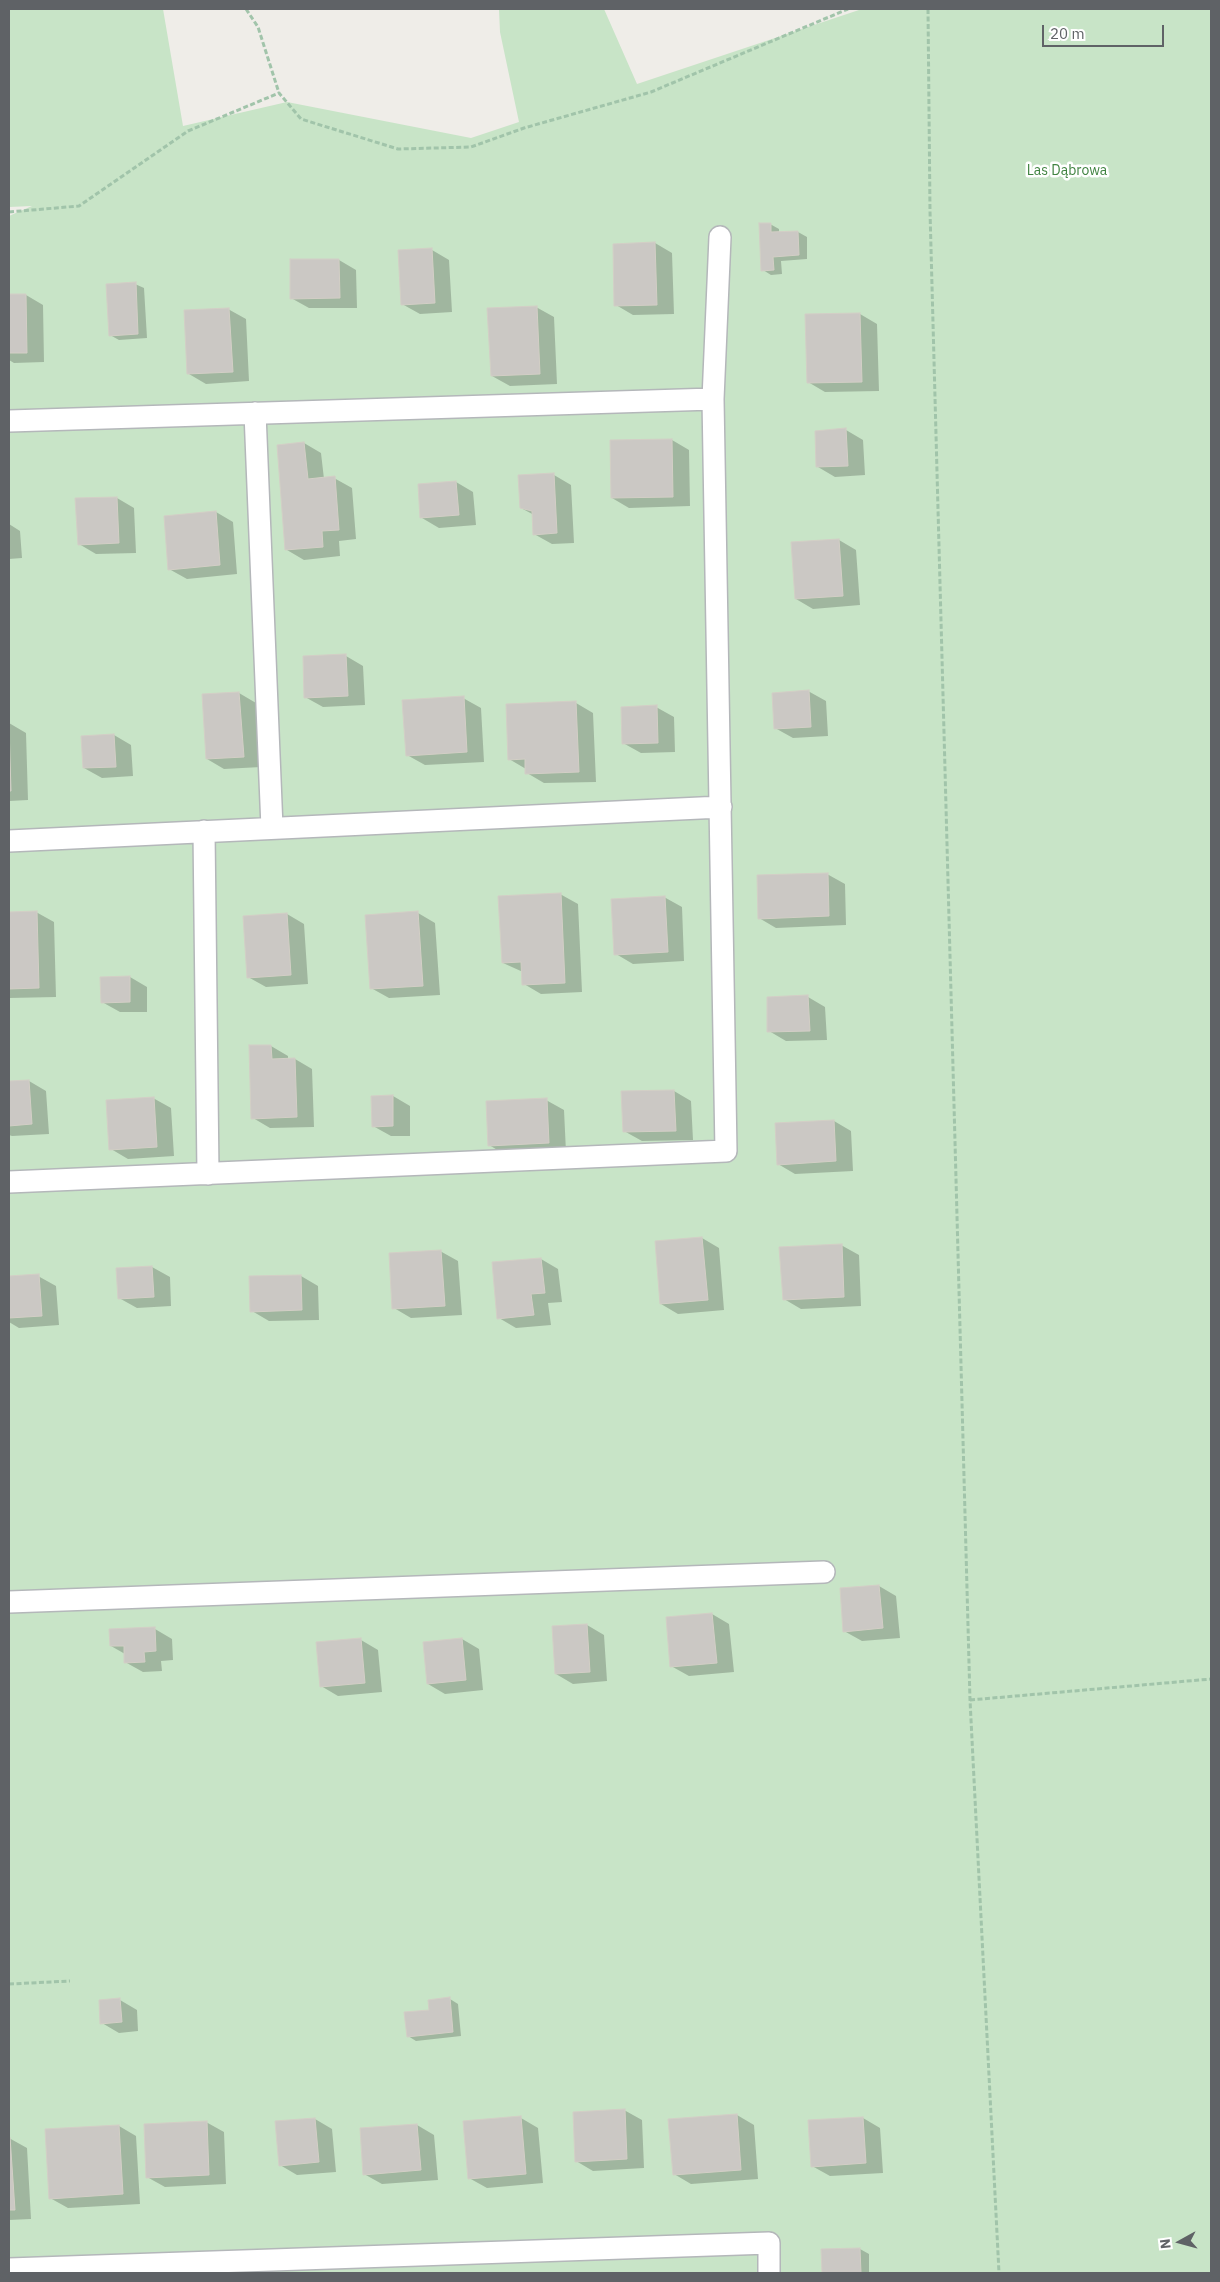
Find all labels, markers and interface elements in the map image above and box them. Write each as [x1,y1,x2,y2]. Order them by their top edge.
scale bar [1045,15,1168,47]
text: 20 m [1050,24,1085,43]
park label: Las Dąbrowa [1027,163,1107,179]
north arrow [1155,2217,1205,2267]
text: N [1156,2238,1175,2250]

